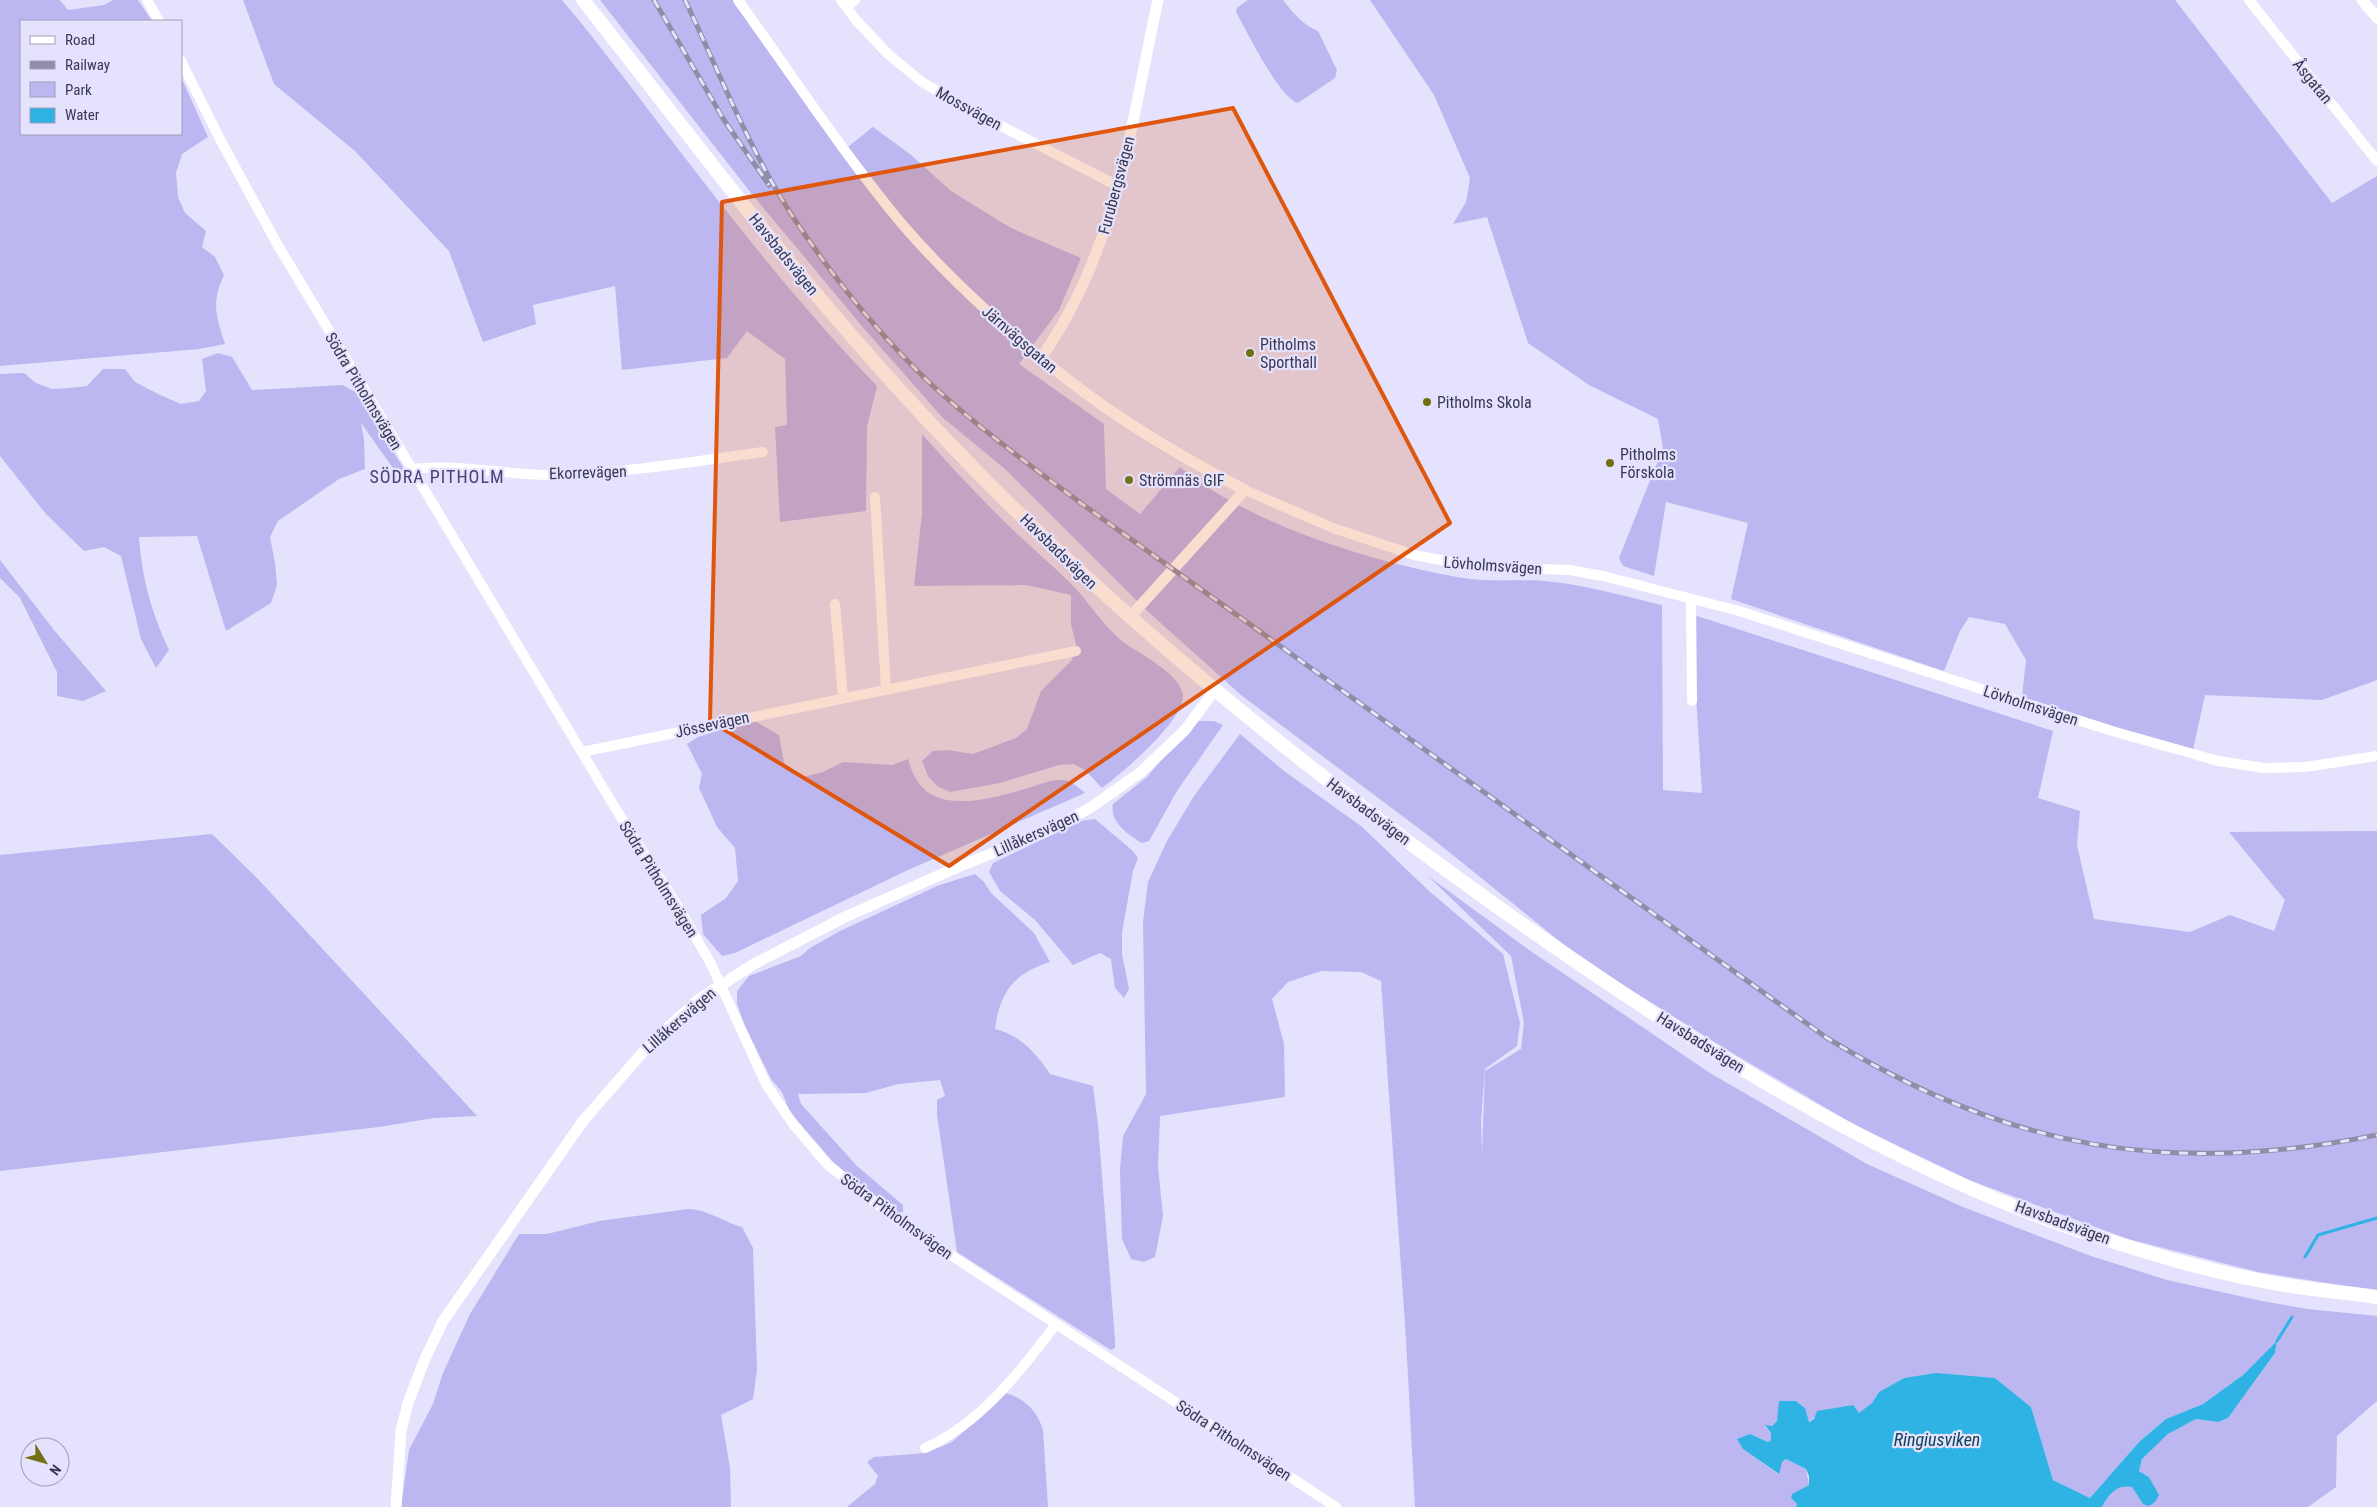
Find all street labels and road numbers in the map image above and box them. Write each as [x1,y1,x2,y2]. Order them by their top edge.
street label: Åsgatan [2289,54,2337,108]
street label: Mossvägen [933,83,1005,134]
street label: Furubergsvägen [1094,134,1139,236]
street label: Havsbadsvägen [745,210,822,299]
street label: Järnvägsgatan [978,302,1061,377]
street label: Södra Pitholmsvägen [321,329,406,453]
street label: Ekorrevägen [549,462,627,483]
street label: Havsbadsvägen [1016,510,1101,593]
street label: Lövholmsvägen [1443,553,1543,578]
street label: Lövholmsvägen [1981,681,2081,730]
street label: Jössevägen [673,707,751,742]
street label: Havsbadsvägen [1323,774,1414,849]
street label: Lillåkersvägen [991,806,1081,861]
street label: Södra Pitholmsvägen [615,818,702,941]
street label: Lillåkersvägen [639,984,720,1057]
street label: Havsbadsvägen [1653,1008,1748,1077]
street label: Södra Pitholmsvägen [837,1169,956,1263]
street label: Havsbadsvägen [2013,1196,2113,1248]
street label: Södra Pitholmsvägen [1172,1396,1295,1485]

